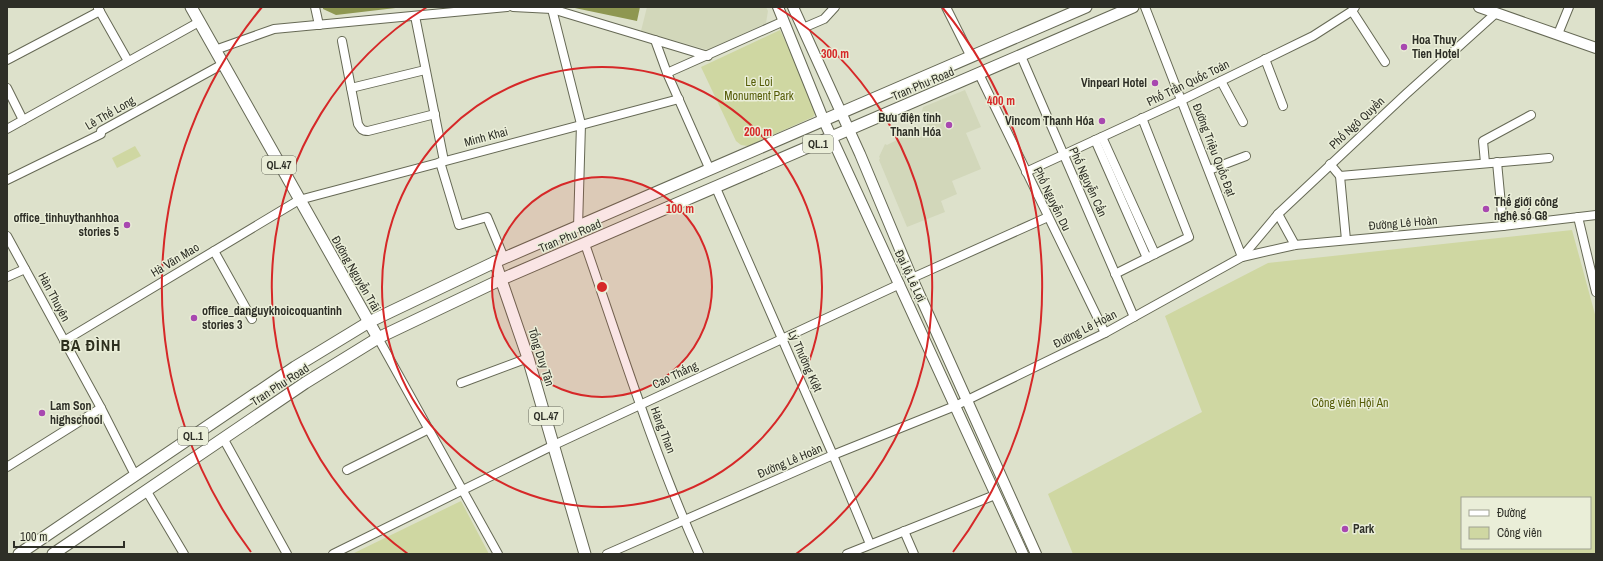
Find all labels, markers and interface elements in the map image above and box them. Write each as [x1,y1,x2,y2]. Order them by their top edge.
place label: Hoa Thuy Tien Hotel [1412,32,1460,62]
marker: Hoa Thuy Tien Hotel [1399,42,1409,52]
text: 300 m [821,46,849,62]
street label: Phố Trần Quốc Toản [1144,56,1232,110]
street label: Tran Phu Road [889,64,957,104]
park label: Le Loi Monument Park [724,74,794,104]
place label: Vinpearl Hotel [1081,75,1147,91]
marker: Vinpearl Hotel [1150,78,1160,88]
street label: Lê Thế Long [82,92,138,134]
text: 400 m [987,93,1015,109]
street label: Phố Ngô Quyền [1326,93,1388,153]
street label: Đường Triệu Quốc Đạt [1189,101,1239,199]
place label: Bưu điện tỉnh Thanh Hóa [878,110,942,140]
place label: Vincom Thanh Hóa [1005,113,1095,129]
marker: Vincom Thanh Hóa [1097,116,1107,126]
marker: Bưu điện tỉnh Thanh Hóa [944,120,954,130]
street label: Minh Khai [462,123,510,151]
text: 200 m [744,124,772,140]
road number: QL.1 [803,135,833,153]
street label: Phố Nguyễn Cẩn [1065,145,1111,219]
road number: QL.47 [262,156,296,174]
street label: Phố Nguyễn Du [1030,164,1074,234]
place label: Thế giới công nghệ số G8 [1494,194,1558,224]
text: 100 m [666,201,694,217]
marker: Thế giới công nghệ số G8 [1481,204,1491,214]
place label: office_tinhuythanhhoa stories 5 [13,210,120,240]
street label: Đường Lê Hoàn [1368,212,1438,234]
street label: Tran Phu Road [536,216,604,256]
marker: office_tinhuythanhhoa stories 5 [122,220,132,230]
street label: Đường Nguyễn Trãi [328,233,384,315]
street label: Hà Văn Mao [148,239,202,281]
street label: Đại lộ Lê Lợi [891,247,929,305]
street label: Hàn Thuyên [34,270,74,324]
centre of rings [595,280,609,294]
place label: office_danguykhoicoquantinh stories 3 [202,303,342,333]
street label: Đường Lê Hoàn [1051,306,1119,352]
marker: office_danguykhoicoquantinh stories 3 [189,313,199,323]
street label: Tống Duy Tân [524,326,558,388]
street label: Lý Thường Kiệt [784,327,826,395]
district label: BA ĐÌNH [60,334,122,356]
street label: Cao Thắng [650,357,701,393]
street label: Tran Phu Road [248,360,312,410]
park label: Công viên Hội An [1311,395,1389,411]
place label: Lam Son highschool [50,398,103,428]
street label: Hàng Than [647,404,679,456]
road number: QL.47 [529,407,563,425]
marker: Lam Son highschool [37,408,47,418]
road number: QL.1 [178,427,208,445]
street label: Đường Lê Hoàn [755,440,825,482]
legend [1461,497,1591,549]
text: Đường [1497,505,1527,521]
place label: Park [1353,521,1375,537]
scale bar [14,523,124,549]
marker: Park [1340,524,1350,534]
text: Công viên [1497,525,1542,541]
text: 100 m [20,529,47,545]

